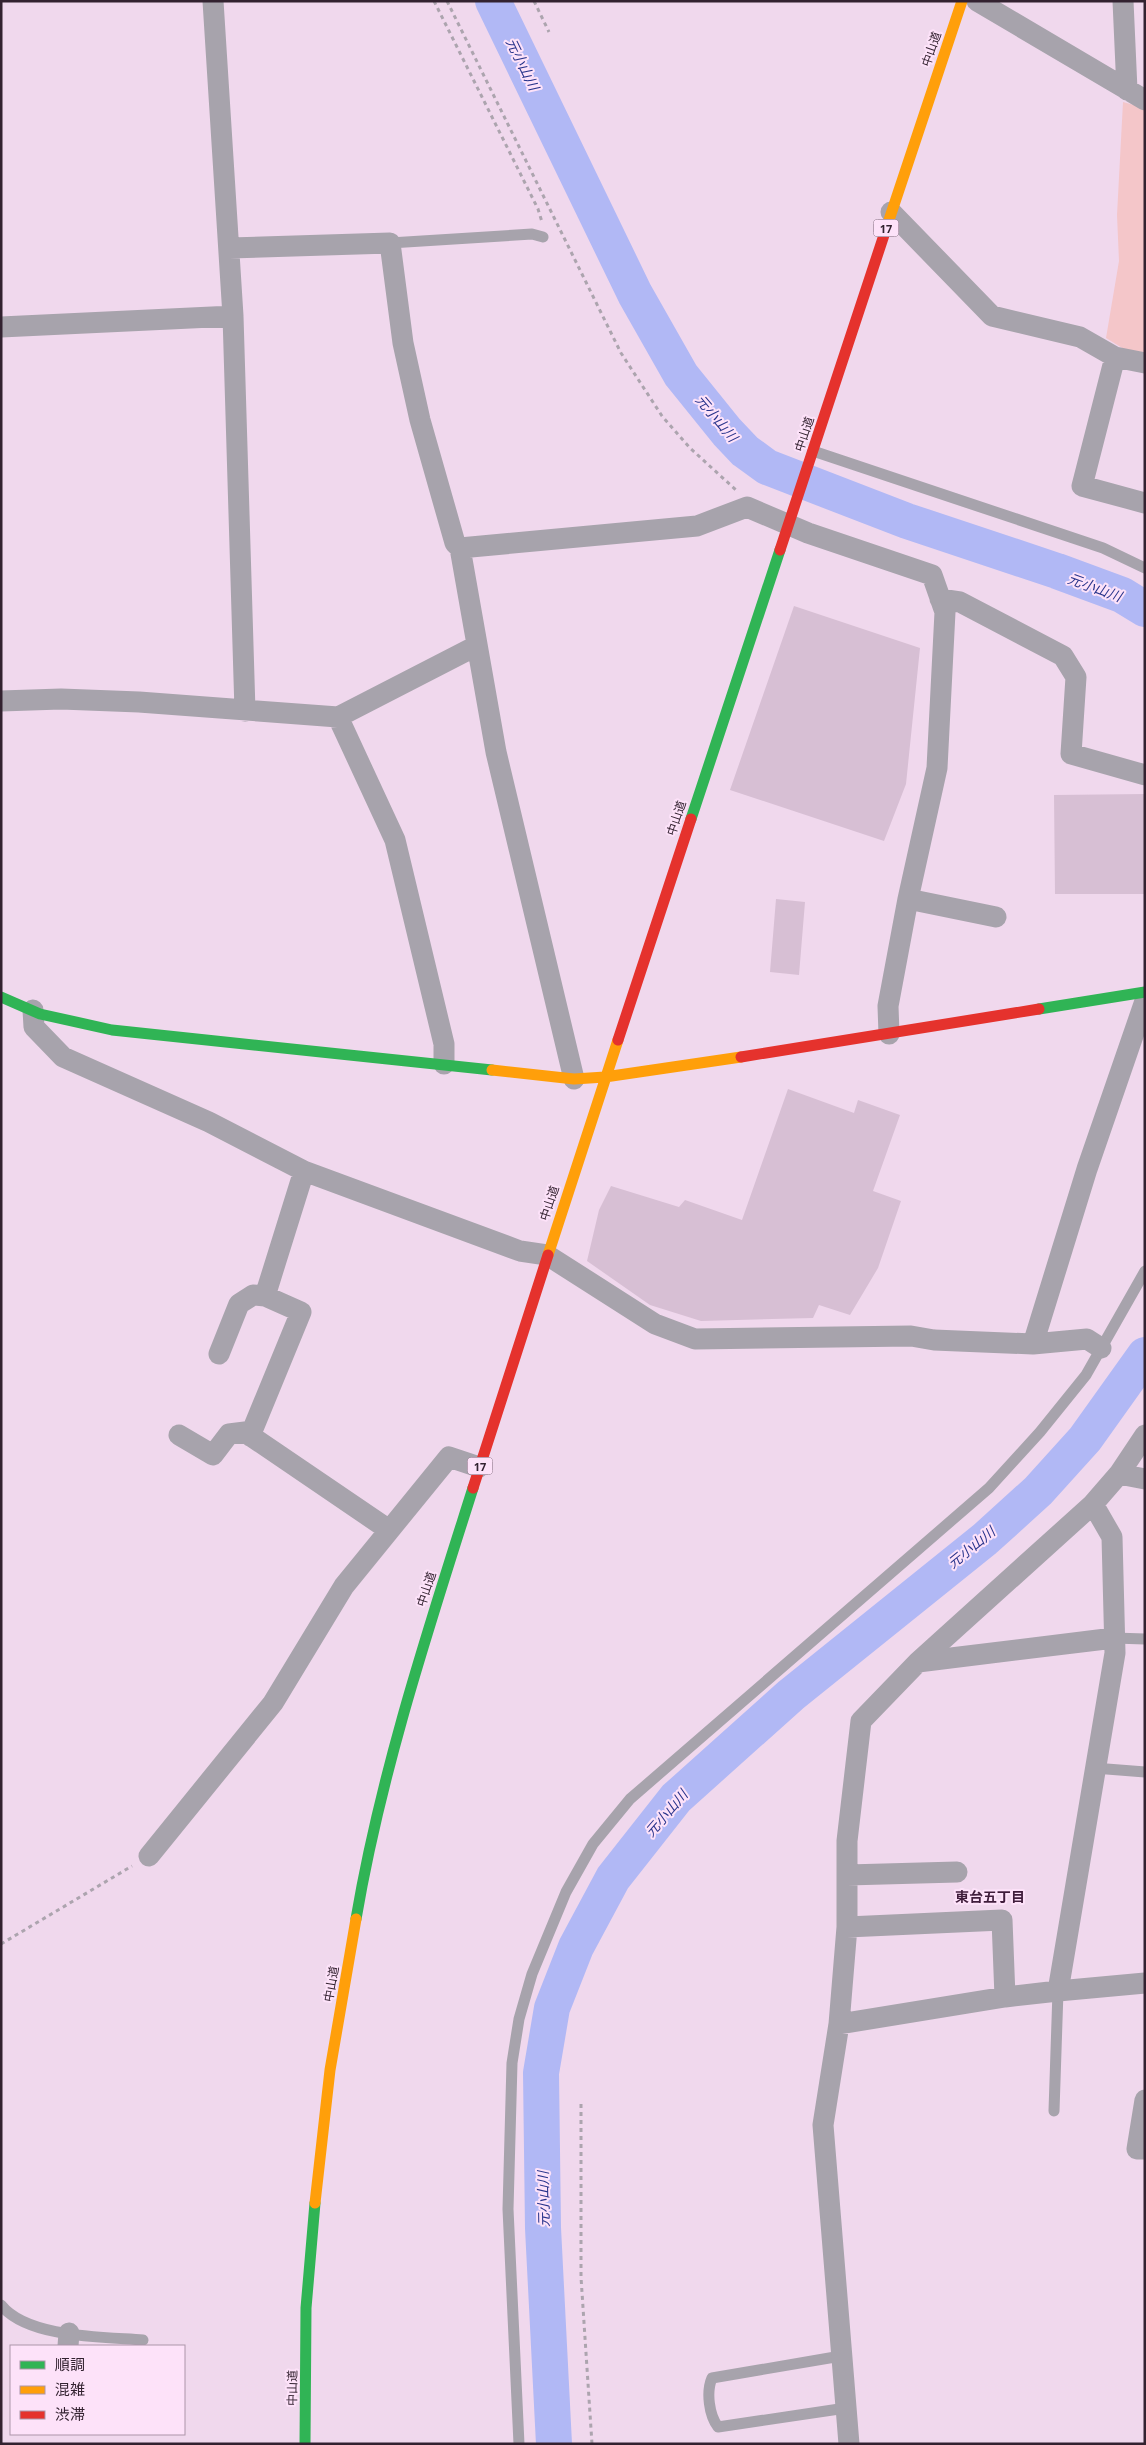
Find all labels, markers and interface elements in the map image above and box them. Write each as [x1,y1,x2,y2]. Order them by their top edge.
street label: 中山道 [917,29,945,69]
water label: 元小山川 [502,35,545,95]
road number: 17 [874,220,898,237]
water label: 元小山川 [692,390,744,447]
street label: 中山道 [790,414,818,454]
water label: 元小山川 [1065,568,1126,606]
street label: 中山道 [662,798,690,838]
street label: 中山道 [535,1183,563,1223]
road number: 17 [468,1458,492,1474]
water label: 元小山川 [943,1521,1000,1572]
street label: 中山道 [412,1569,440,1609]
water label: 元小山川 [640,1784,693,1840]
district label: 東台五丁目 [955,1887,1025,1906]
street label: 中山道 [320,1965,342,2003]
water label: 元小山川 [533,2169,553,2227]
legend [10,2345,185,2435]
text: 順調 [55,2354,85,2374]
street label: 中山道 [283,2370,301,2406]
text: 混雑 [55,2379,85,2399]
text: 渋滞 [55,2404,85,2424]

